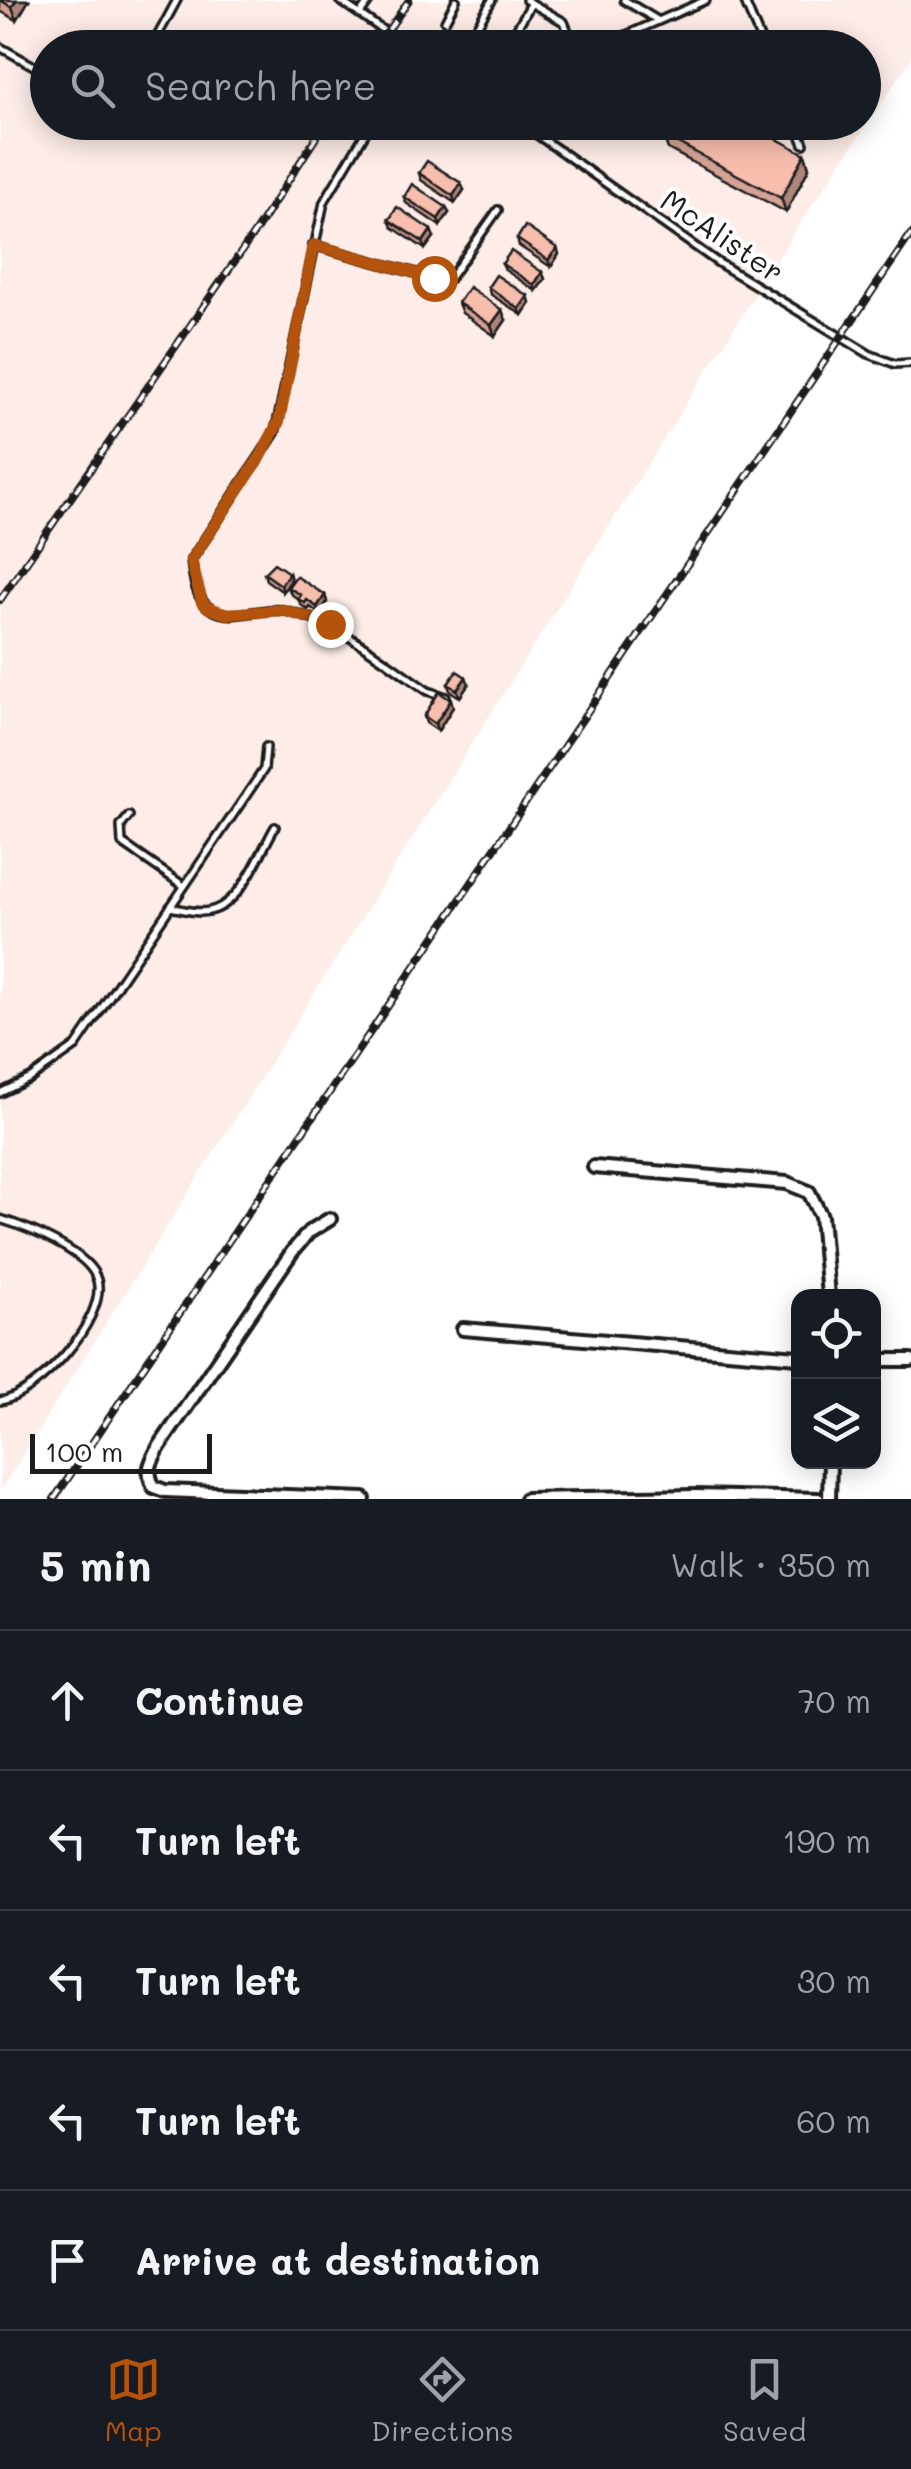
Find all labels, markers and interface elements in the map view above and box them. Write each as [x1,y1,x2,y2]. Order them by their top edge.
search box [30,30,881,140]
icon: search [65,58,120,113]
text: Search here [145,60,376,110]
street label: McAlister [654,179,792,291]
route start [412,256,458,302]
route end [308,602,354,648]
map controls [791,1289,881,1469]
button: locate [791,1289,881,1379]
button: layers [791,1379,881,1469]
scale bar [30,1429,212,1474]
text: 100 m [45,1433,123,1469]
text: 5 min [40,1537,151,1592]
text: Walk · 350 m [671,1543,871,1585]
icon: ahead [40,1673,95,1728]
text: Continue [135,1675,304,1725]
text: 70 m [798,1679,871,1721]
icon: left [40,1813,95,1868]
text: Turn left [135,1815,301,1865]
text: 190 m [782,1819,871,1861]
icon: left [40,1953,95,2008]
text: Turn left [135,1955,301,2005]
text: 30 m [797,1959,871,2001]
icon: left [40,2093,95,2148]
text: Turn left [135,2095,301,2145]
text: 60 m [796,2099,871,2141]
icon: arrive [40,2233,95,2288]
text: Arrive at destination [135,2235,540,2285]
tab: Map [105,2352,162,2448]
tab: Directions [371,2352,514,2448]
tab: Saved [723,2352,806,2448]

